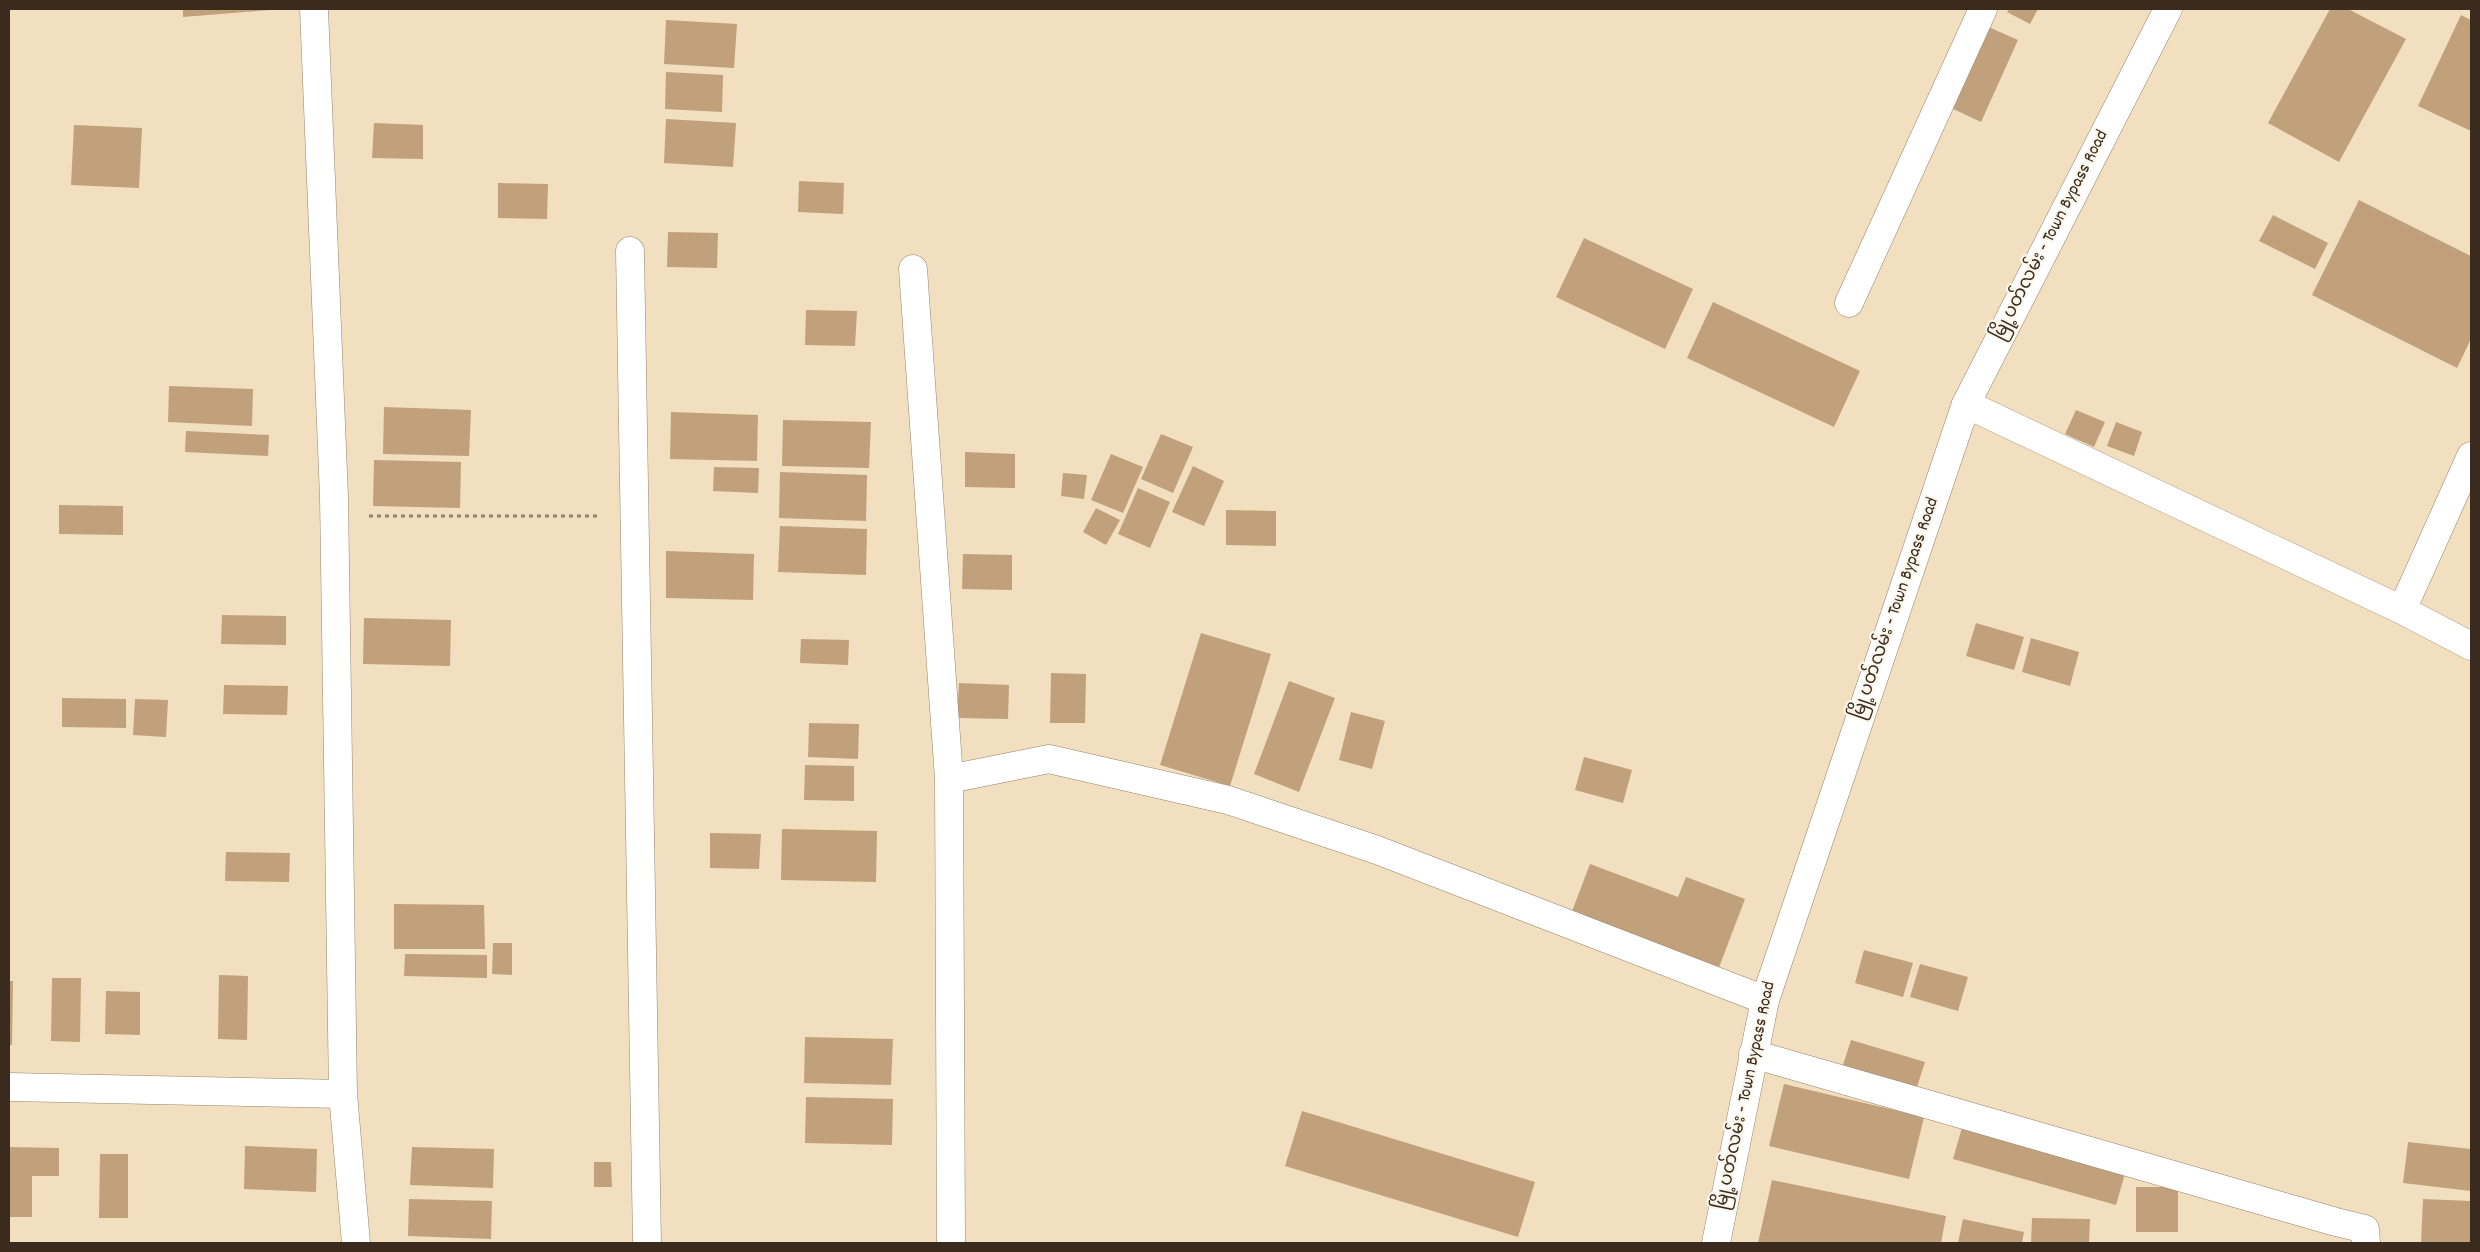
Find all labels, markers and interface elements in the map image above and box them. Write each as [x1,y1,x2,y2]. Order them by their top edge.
street label: မြို့ပတ်လမ်း - Town Bypass Road [1989,127,2115,345]
street label: မြို့ပတ်လမ်း - Town Bypass Road [1849,495,1945,723]
street label: မြို့ပတ်လမ်း - Town Bypass Road [1712,980,1782,1212]

